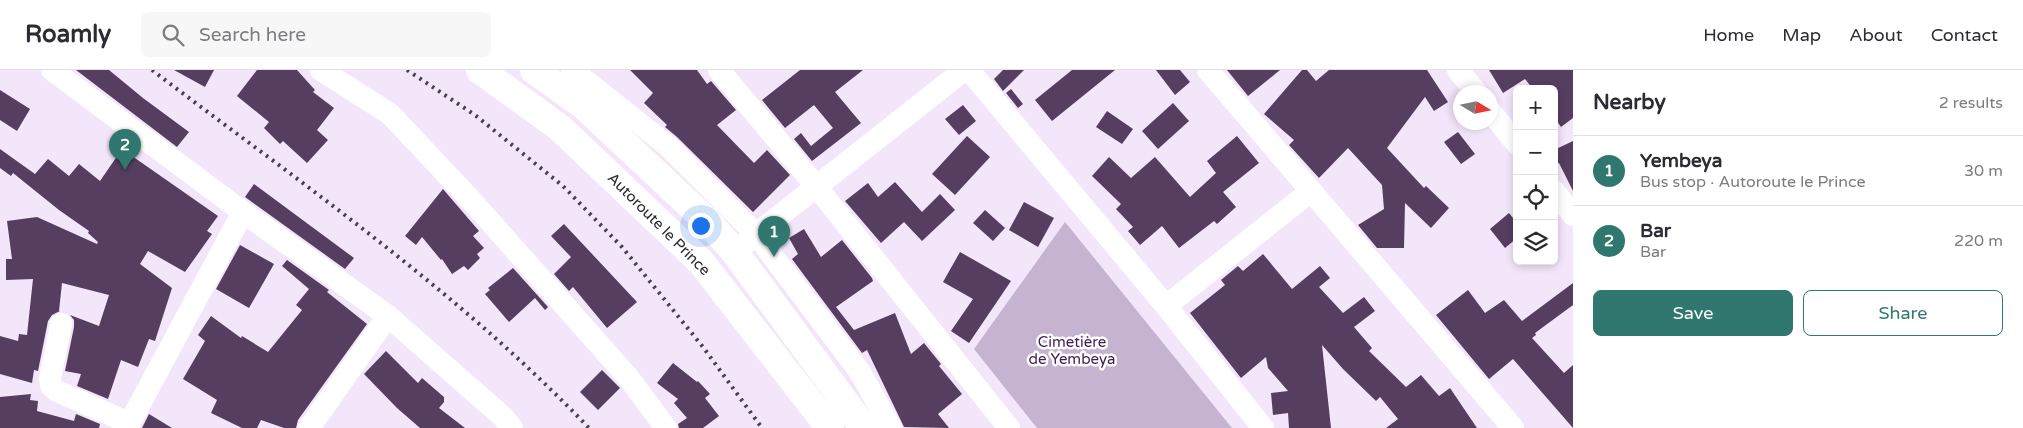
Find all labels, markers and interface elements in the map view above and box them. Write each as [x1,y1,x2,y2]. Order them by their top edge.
search box [141,12,491,57]
text: Roamly [25,20,111,49]
icon: search [159,21,187,49]
text: Search here [199,24,306,46]
text: Home [1703,24,1754,46]
text: Map [1782,24,1821,46]
text: About [1849,24,1903,46]
text: Contact [1931,24,1998,46]
north arrow [1453,85,1498,130]
map controls [1513,85,1558,265]
button: + [1513,85,1558,130]
text: Nearby [1593,90,1666,115]
text: 2 results [1939,93,2003,113]
pin: 2 [109,129,141,170]
button: − [1513,130,1558,175]
text: Yembeya [1640,150,1722,172]
text: 1 [1604,161,1614,181]
text: 30 m [1964,161,2003,181]
street label: Autoroute le Prince [604,169,714,279]
text: Bus stop · Autoroute le Prince [1640,172,1865,192]
button: locate [1513,175,1558,220]
your location [688,213,714,239]
pin: 1 [758,216,790,257]
button: layers [1513,220,1558,265]
text: Bar [1640,220,1671,242]
text: 2 [1604,231,1614,251]
text: 220 m [1954,231,2003,251]
text: Bar [1640,242,1666,262]
button: Save [1593,290,1793,336]
button: Share [1803,290,2003,336]
park label: Cimetière de Yembeya [1029,333,1115,368]

